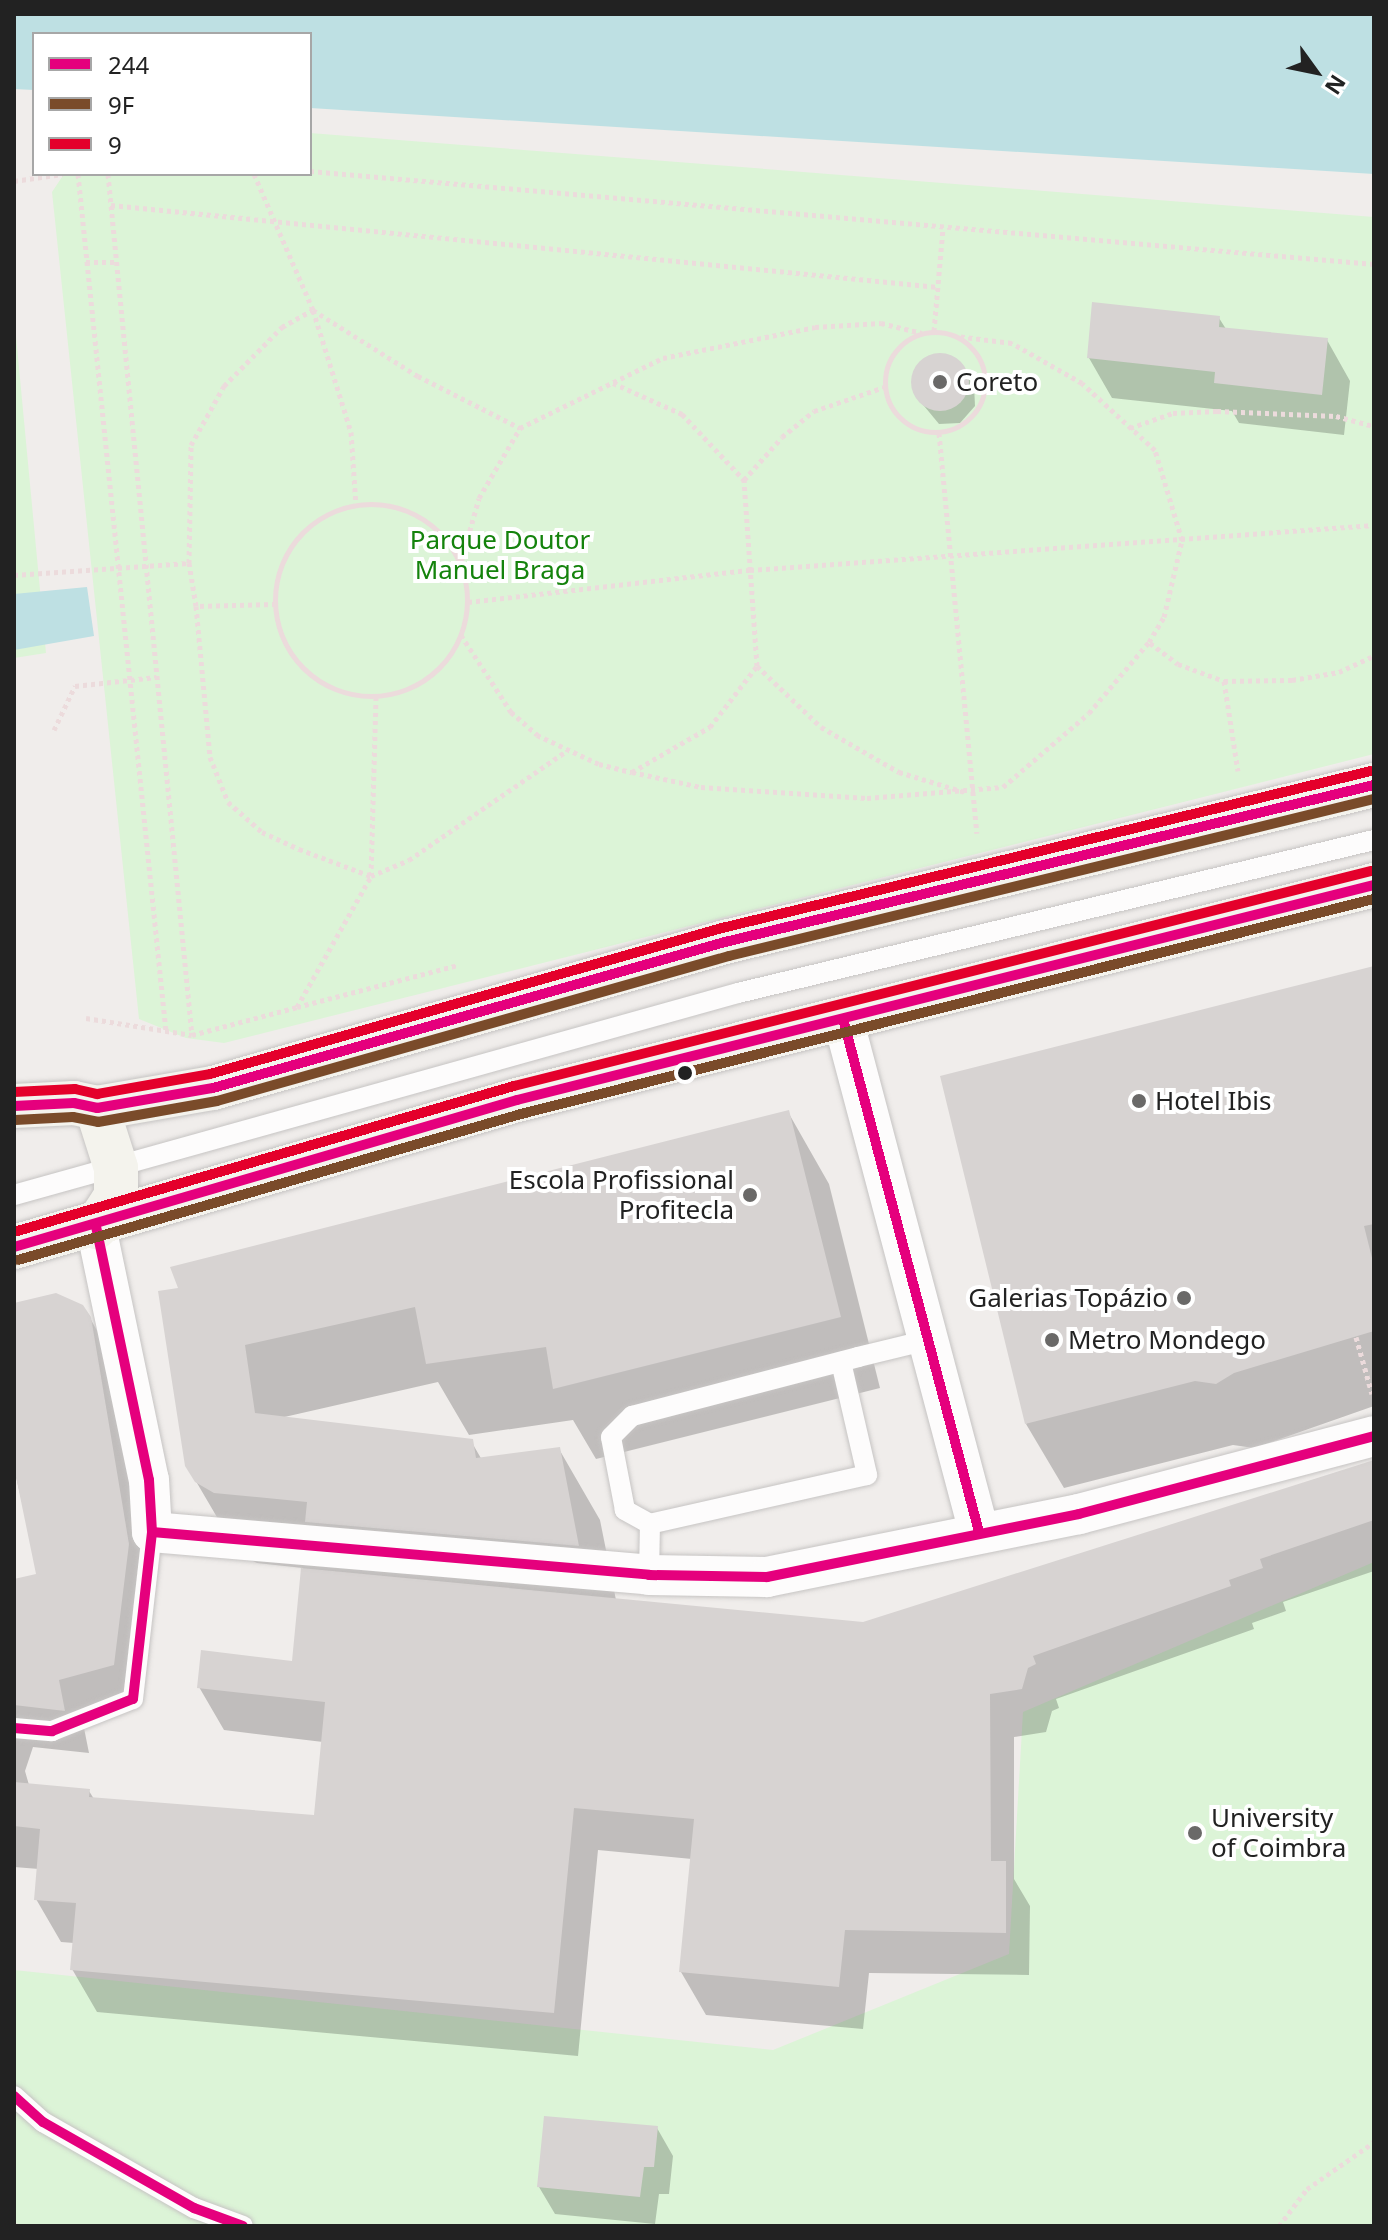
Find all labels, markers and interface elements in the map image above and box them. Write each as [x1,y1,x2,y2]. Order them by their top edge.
legend [32,32,312,176]
north arrow [1276,32,1356,112]
text: 244 [108,48,149,81]
text: N [1319,69,1354,101]
text: 9F [108,88,134,121]
text: 9 [108,128,122,161]
place label: Coreto [956,366,1038,398]
marker: Coreto [931,373,949,391]
park label: Parque Doutor Manuel Braga [410,524,590,586]
unlabelled marker [677,1065,693,1081]
place label: Hotel Ibis [1155,1085,1271,1117]
marker: Hotel Ibis [1130,1092,1148,1110]
place label: Escola Profissional Profitecla [509,1164,734,1226]
marker: Escola Profissional Profitecla [741,1186,759,1204]
place label: Galerias Topázio [968,1282,1168,1314]
marker: Galerias Topázio [1175,1289,1193,1307]
place label: Metro Mondego [1068,1324,1266,1356]
marker: Metro Mondego [1043,1331,1061,1349]
place label: University of Coimbra [1211,1802,1346,1864]
marker: University of Coimbra [1186,1824,1204,1842]

